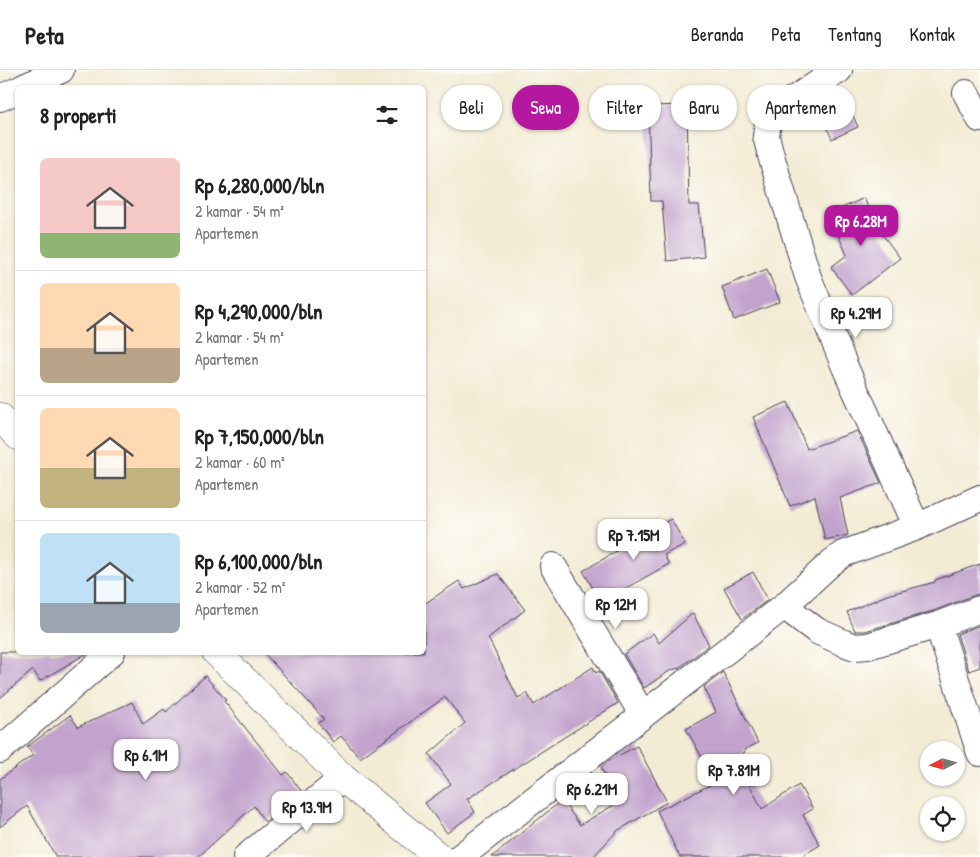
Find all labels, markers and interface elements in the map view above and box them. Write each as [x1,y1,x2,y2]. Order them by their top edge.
text: Peta [25,19,64,51]
text: Beranda [691,22,743,47]
text: Peta [771,22,800,47]
text: Tentang [828,22,881,47]
text: Kontak [909,22,955,47]
chip: Beli [441,85,502,130]
chip: Sewa [512,85,579,130]
chip: Filter [589,85,661,130]
chip: Baru [671,85,737,130]
chip: Apartemen [747,85,855,130]
text: 8 properti [40,101,117,130]
icon: filters [373,101,401,129]
text: Rp 6,280,000/bln [195,171,324,200]
icon: home [80,178,140,238]
text: 2 kamar · 54 m² [195,200,284,222]
pin: Rp 6.28M [809,204,913,247]
text: Rp 6.28M [835,210,887,232]
text: Apartemen [195,222,258,244]
pin: Rp 4.29M [804,296,908,339]
text: Rp 4,290,000/bln [195,297,323,326]
text: Rp 4.29M [831,302,881,324]
icon: home [80,303,140,363]
text: 2 kamar · 54 m² [195,326,284,348]
text: Apartemen [195,348,258,370]
text: Rp 7,150,000/bln [195,422,324,451]
icon: home [80,428,140,488]
text: 2 kamar · 60 m² [195,451,285,473]
text: Apartemen [195,473,258,495]
pin: Rp 7.15M [582,518,686,561]
text: Rp 7.15M [608,524,660,546]
text: Rp 6,100,000/bln [195,547,323,576]
icon: home [80,553,140,613]
text: 2 kamar · 52 m² [195,576,285,598]
pin: Rp 12M [575,588,657,630]
text: Rp 12M [596,593,636,615]
text: Apartemen [195,598,258,620]
pin: Rp 6.1M [100,738,192,781]
north arrow [920,741,965,786]
map controls [920,741,965,841]
text: Rp 6.1M [125,744,167,766]
pin: Rp 7.81M [682,754,786,796]
text: Rp 7.81M [708,759,760,781]
pin: Rp 6.21M [540,772,644,815]
text: Rp 6.21M [567,778,617,800]
pin: Rp 13.9M [255,790,359,833]
text: Rp 13.9M [282,796,332,818]
button: locate [920,796,965,841]

